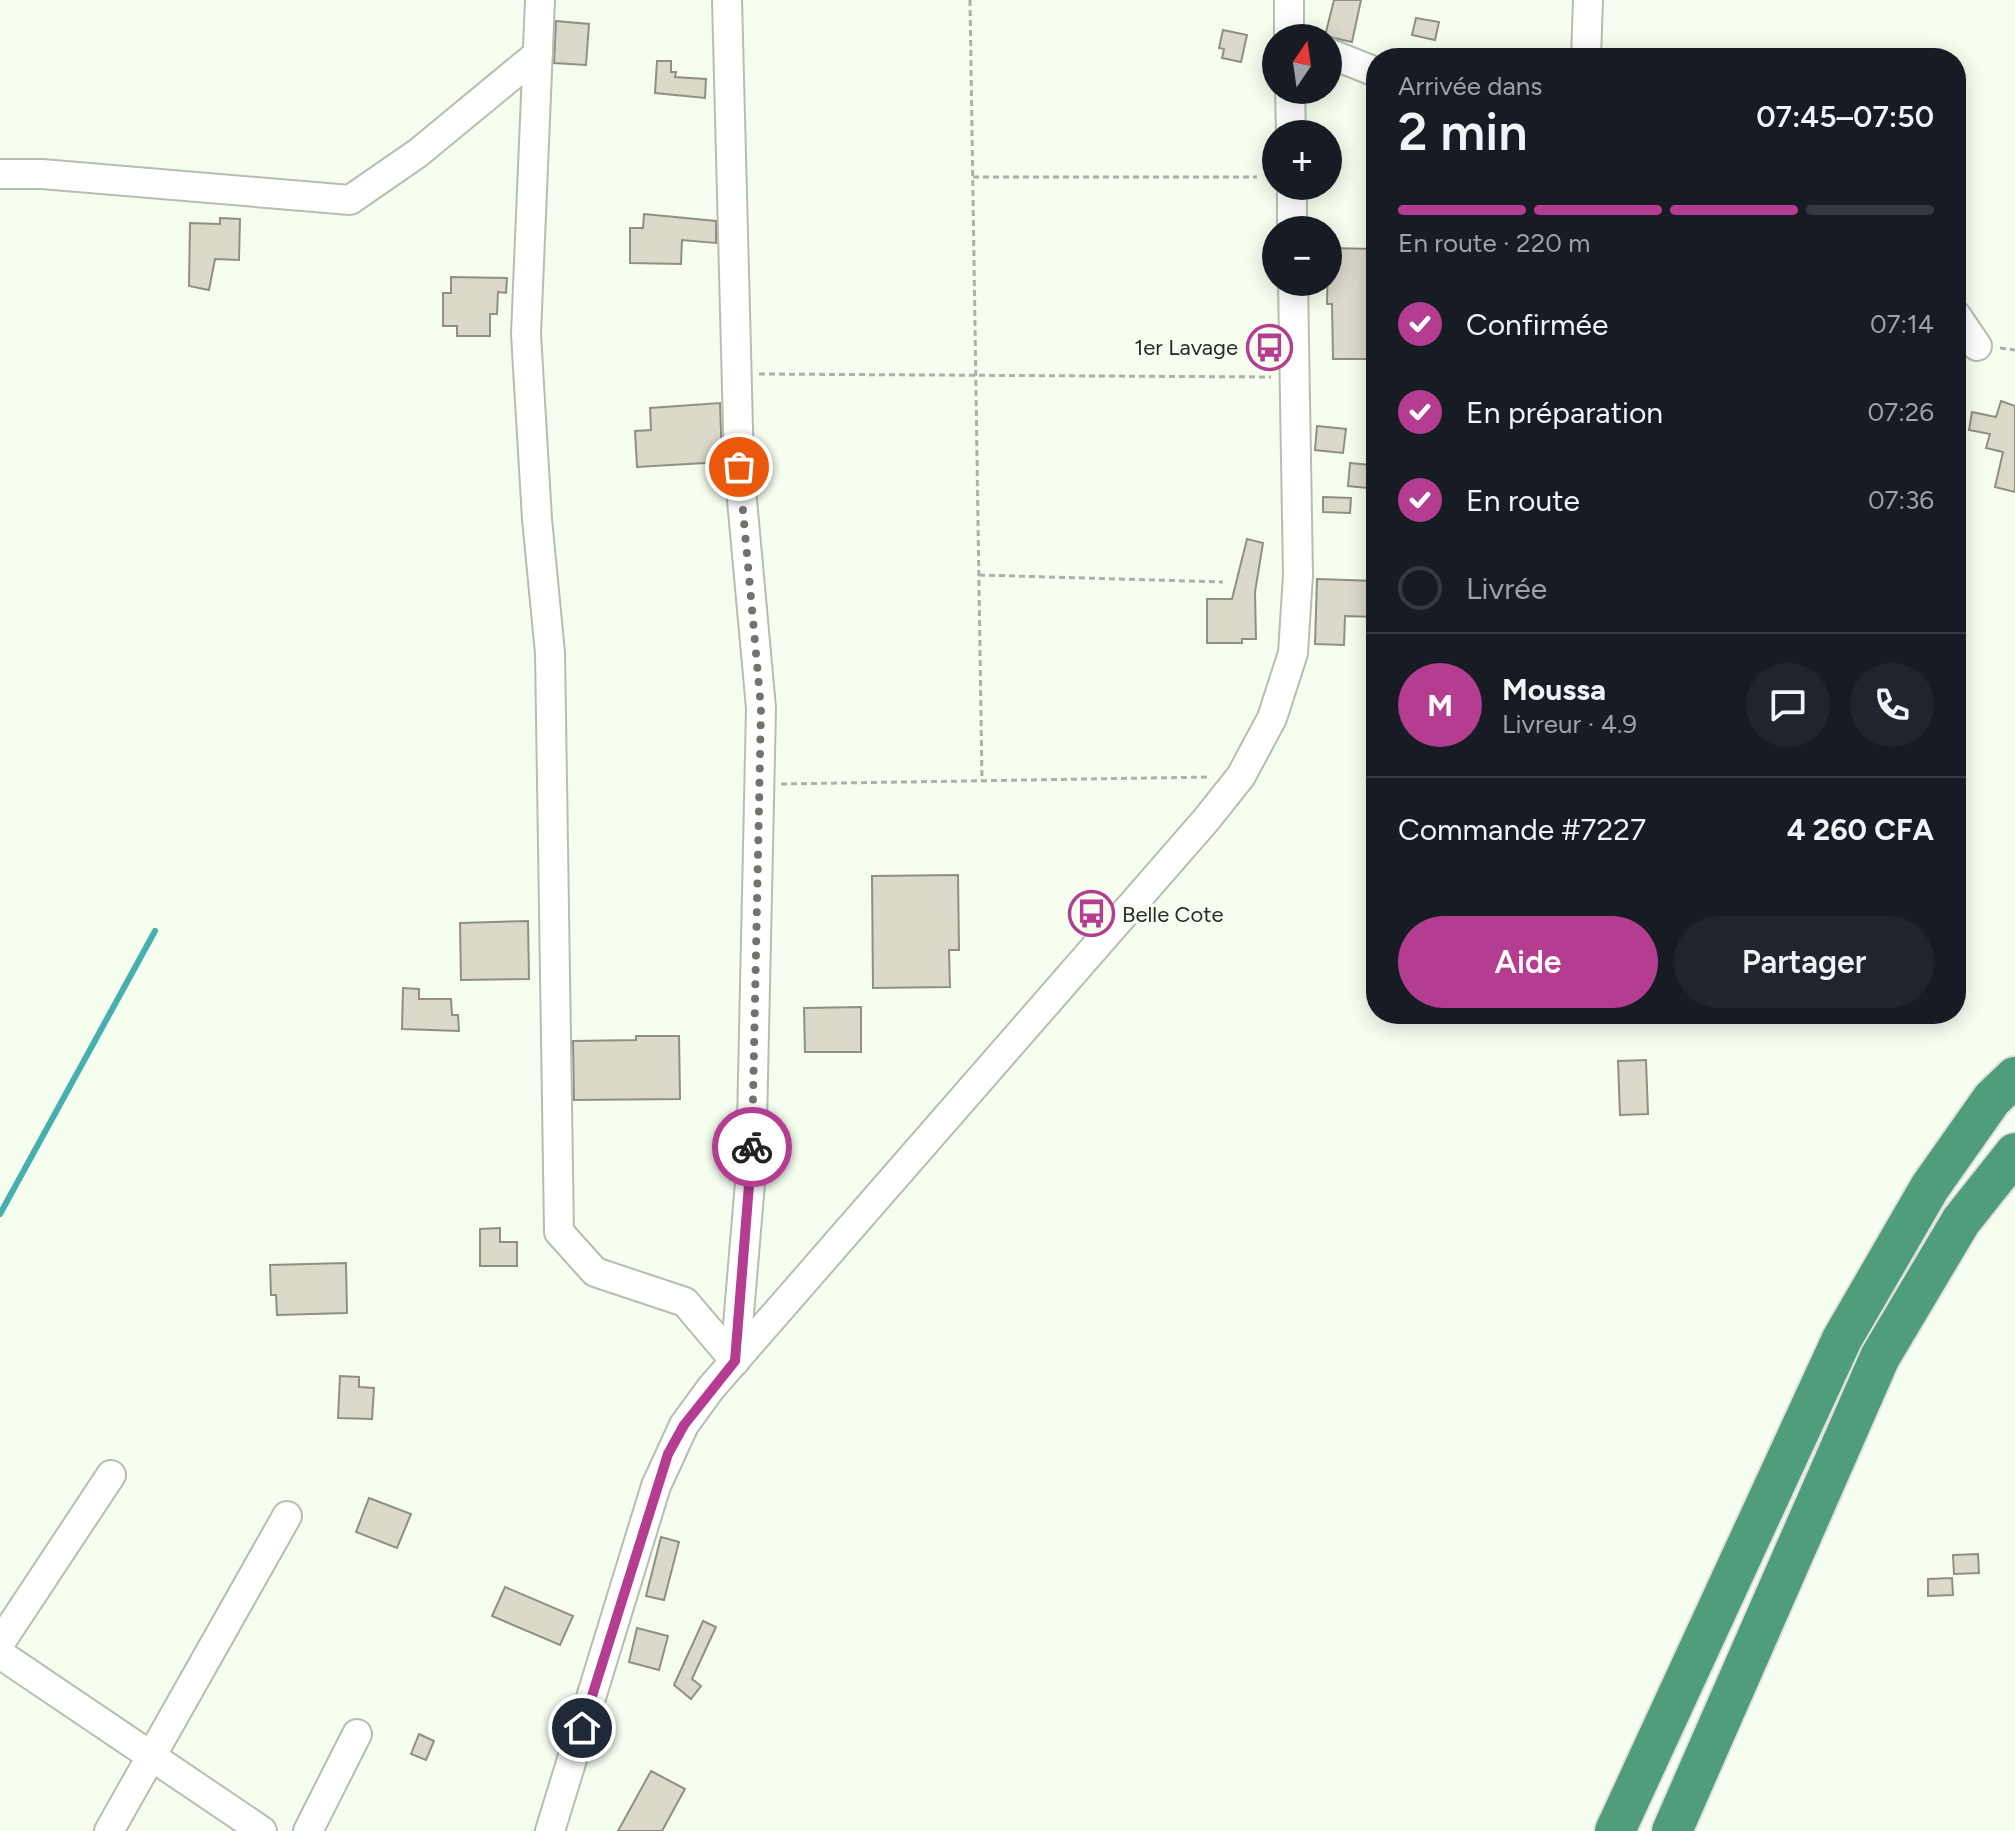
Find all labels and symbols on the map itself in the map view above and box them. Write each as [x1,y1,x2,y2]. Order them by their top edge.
north arrow [1262,24,1342,104]
bus stop icon: 1er Lavage [1245,323,1293,371]
place label: 1er Lavage [1134,334,1238,361]
pin [705,433,773,501]
bus stop icon: Belle Cote [1067,890,1115,938]
place label: Belle Cote [1122,901,1223,928]
courier [712,1107,792,1187]
pin [548,1694,616,1762]

